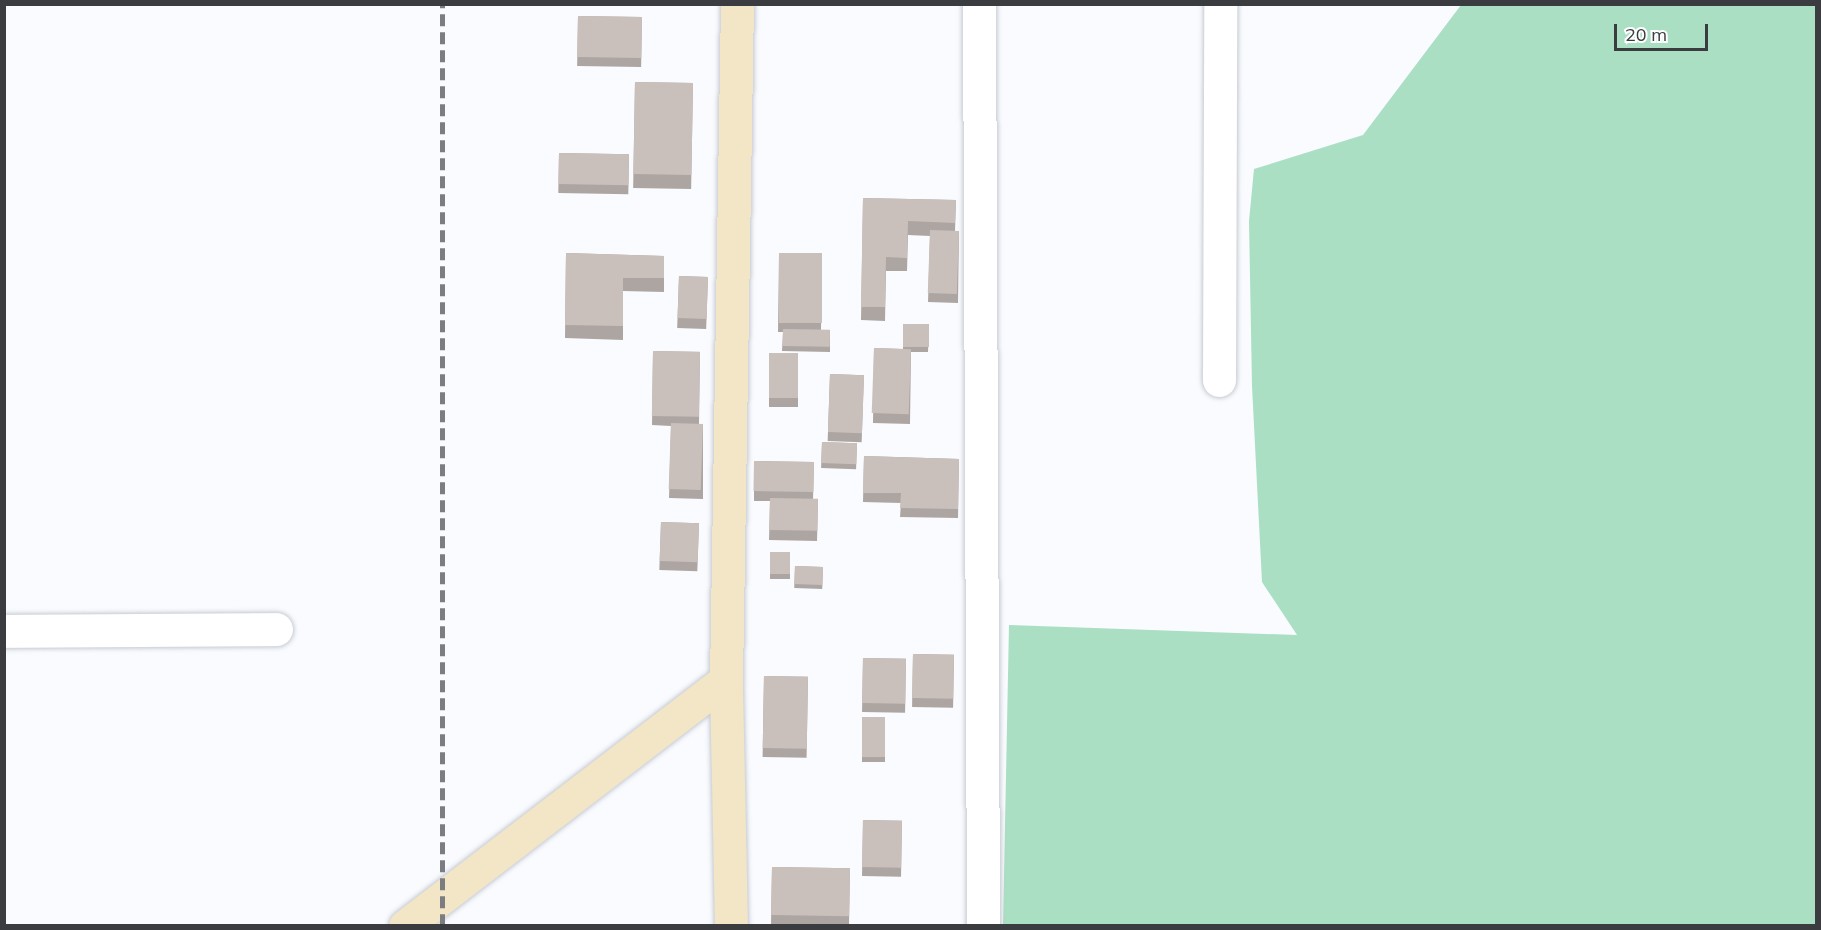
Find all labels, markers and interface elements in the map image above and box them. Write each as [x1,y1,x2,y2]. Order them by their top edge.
scale bar [1617,12,1712,50]
text: 20 m [1625,23,1667,46]

